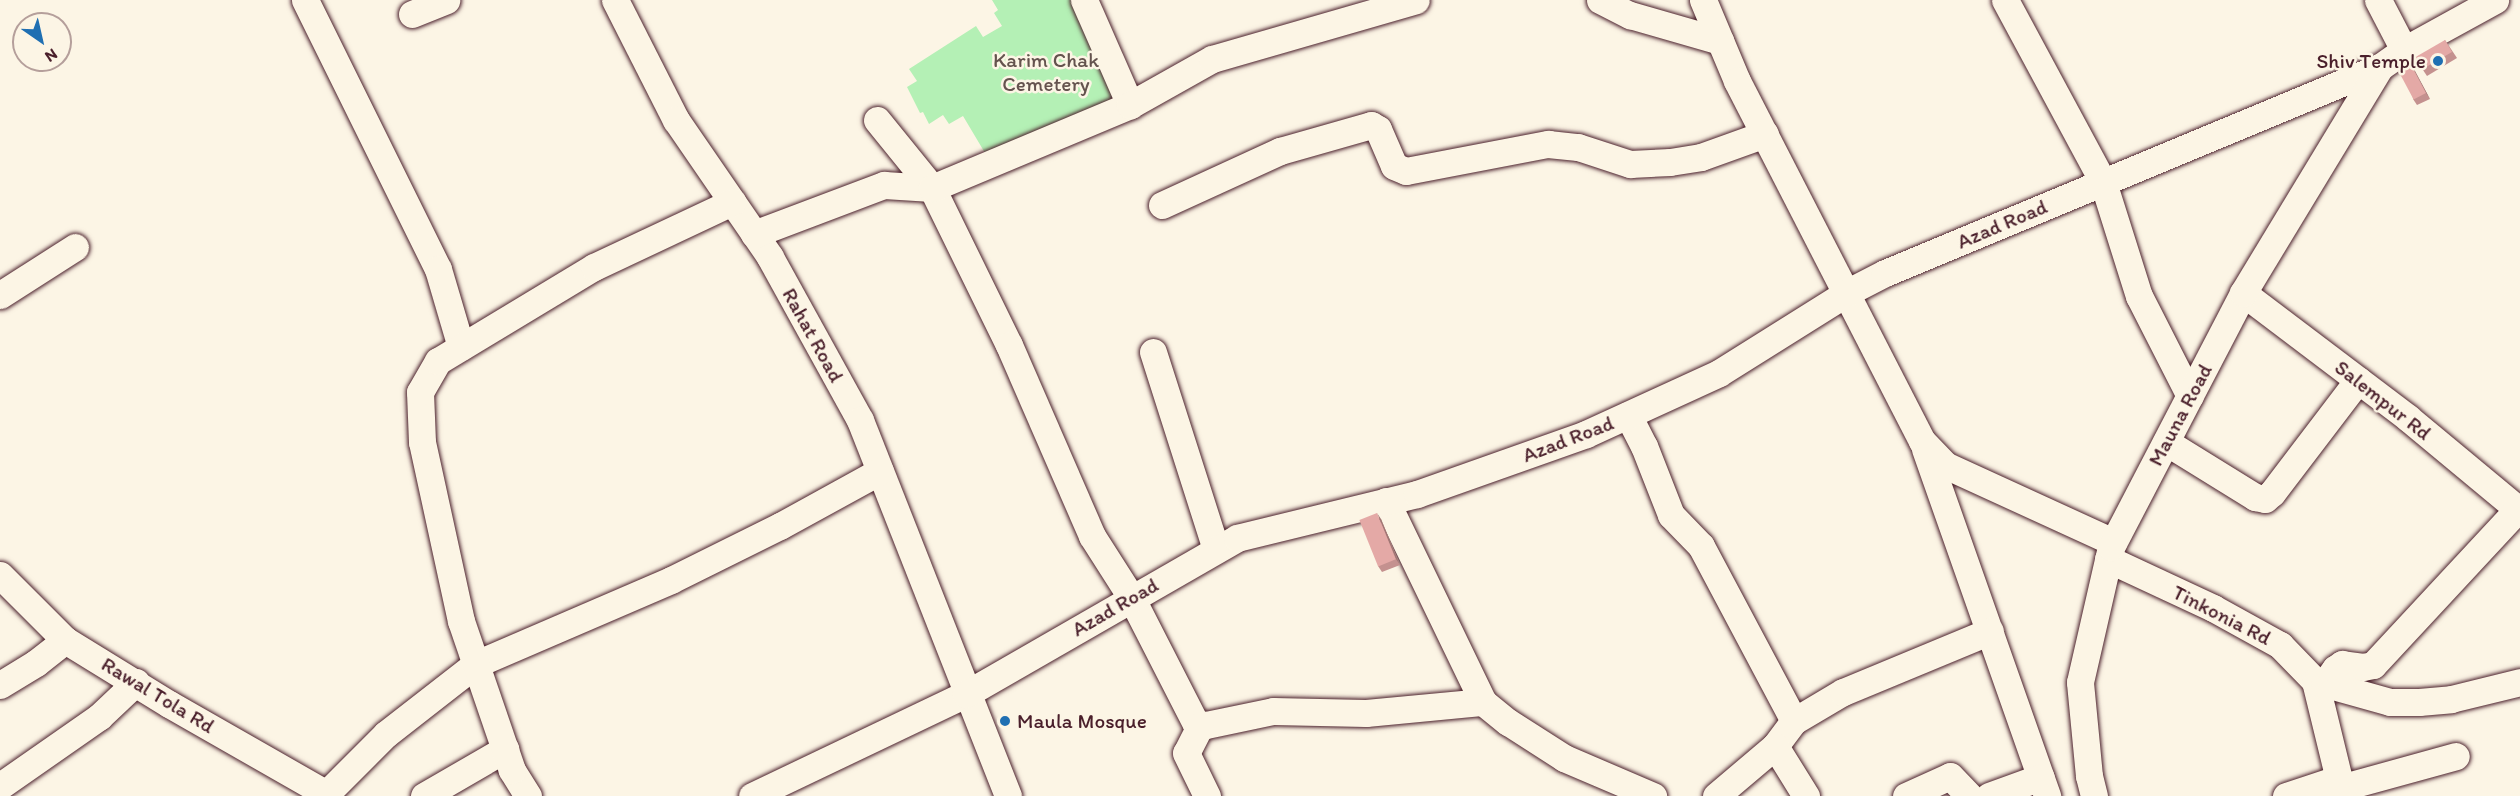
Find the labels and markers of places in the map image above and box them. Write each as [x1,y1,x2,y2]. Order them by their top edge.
place label: Shiv Temple [2319,48,2426,74]
marker: Shiv Temple [2431,54,2445,68]
place label: Maula Mosque [1017,708,1146,734]
marker: Maula Mosque [998,714,1012,728]

